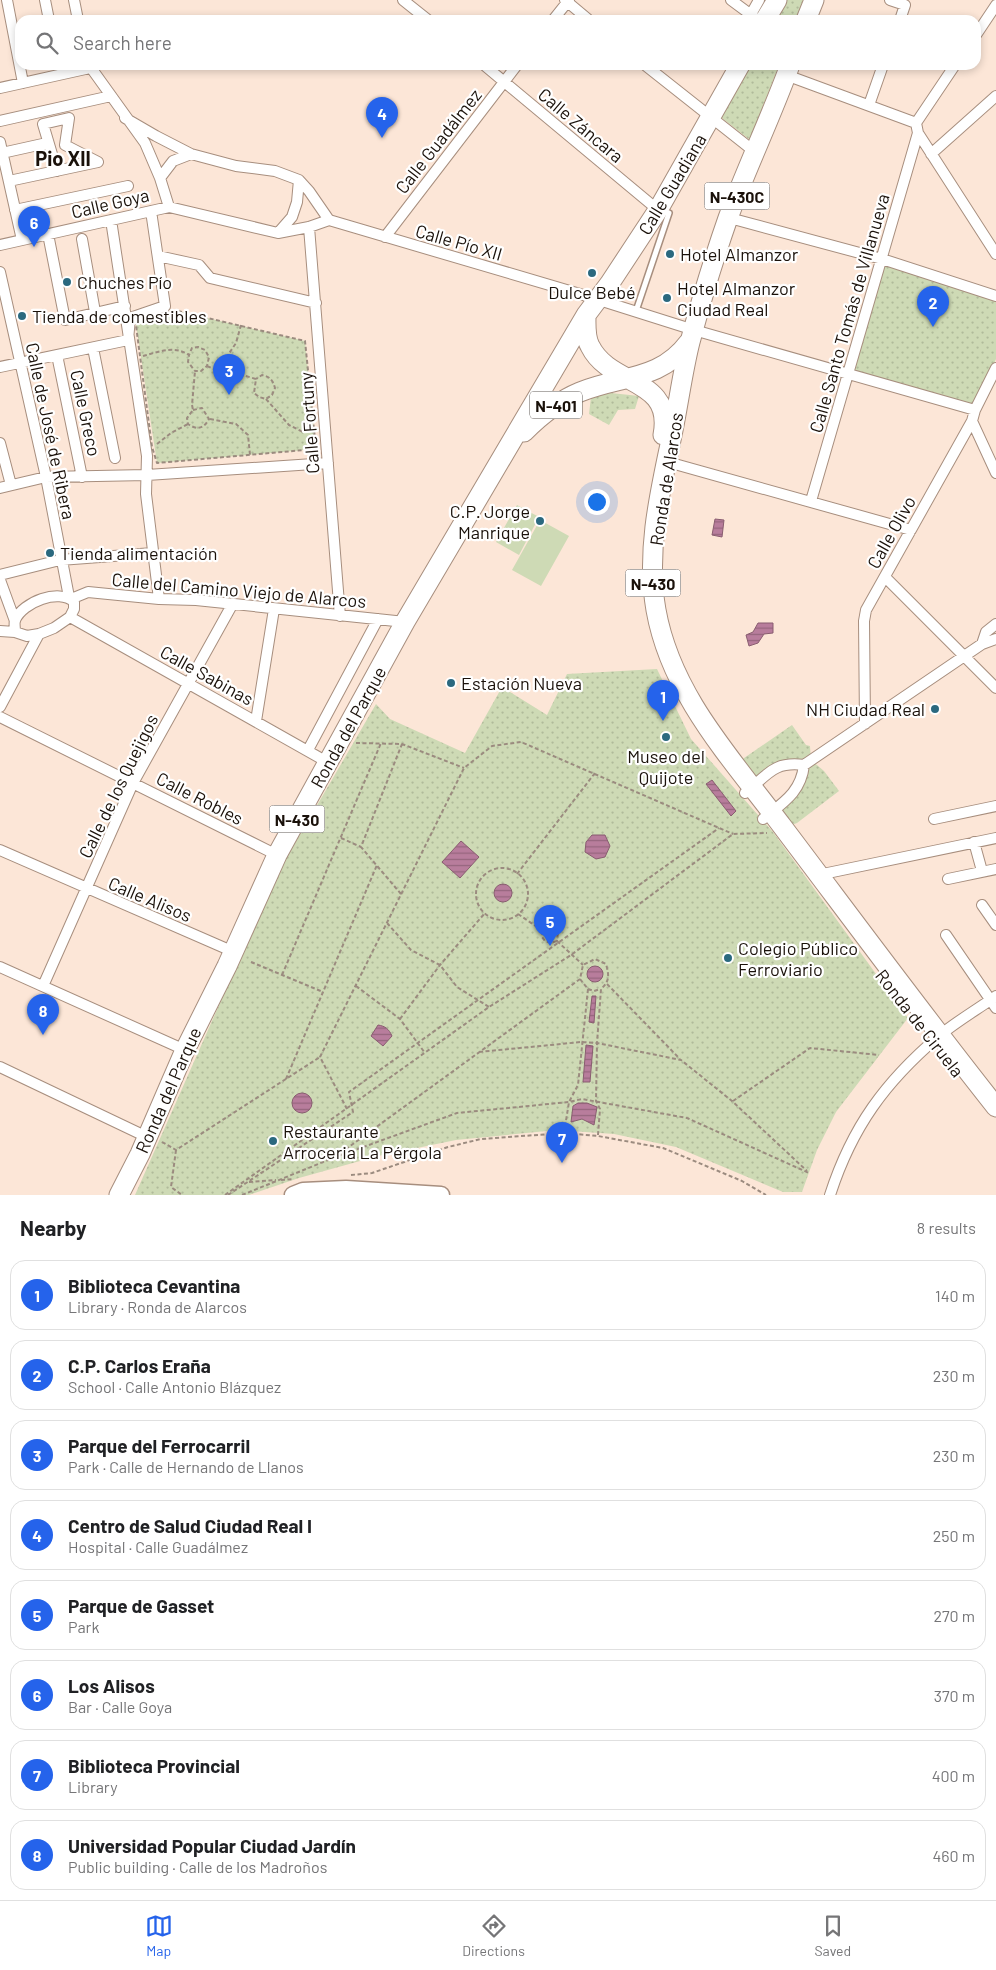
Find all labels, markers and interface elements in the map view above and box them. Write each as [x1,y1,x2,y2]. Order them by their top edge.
search box [15,15,981,70]
icon: search [33,29,61,57]
text: Search here [73,31,172,54]
street label: Calle Záncara [534,83,628,167]
street label: Calle Guadálmez [390,84,486,198]
pin: 4 [366,97,398,138]
street label: Calle Guadiana [633,130,711,238]
district label: Pio XII [35,146,91,170]
road number: N-430C [704,182,770,210]
street label: Calle Goya [69,183,151,223]
street label: Calle Santo Tomás de Villanueva [804,191,894,435]
pin: 6 [18,206,50,247]
street label: Calle Pío XII [413,219,505,265]
place label: Hotel Almanzor [680,243,799,265]
marker: Hotel Almanzor [664,248,676,260]
marker: Dulce Bebé [586,267,598,279]
place label: Chuches Pío [77,271,172,293]
marker: Chuches Pío [61,276,73,288]
place label: Hotel Almanzor Ciudad Real [677,277,796,320]
place label: Dulce Bebé [548,281,636,303]
pin: 2 [917,286,949,327]
marker: Hotel Almanzor Ciudad Real [661,292,673,304]
place label: Tienda de comestibles [32,305,207,327]
marker: Tienda de comestibles [16,310,28,322]
street label: Calle de José de Ribera [22,341,80,521]
pin: 3 [213,354,245,395]
street label: Calle Greco [66,368,106,458]
street label: Calle Fortuny [294,372,324,474]
road number: N-401 [530,392,582,418]
street label: Ronda de Alarcos [645,411,687,547]
your location [584,489,610,515]
street label: Calle Olivo [862,492,920,572]
place label: C.P. Jorge Manrique [450,500,530,543]
marker: C.P. Jorge Manrique [534,515,546,527]
place label: Tienda alimentación [60,542,217,564]
marker: Tienda alimentación [44,547,56,559]
street label: Calle del Camino Viejo de Alarcos [111,568,367,612]
road number: N-430 [626,570,680,596]
street label: Calle Sabinas [157,640,257,710]
street label: Ronda del Parque [306,662,390,792]
place label: Estación Nueva [461,672,582,694]
marker: Estación Nueva [445,677,457,689]
pin: 1 [647,680,679,721]
place label: NH Ciudad Real [806,698,925,720]
marker: NH Ciudad Real [929,703,941,715]
street label: Calle de los Quejigos [74,710,162,862]
marker: Museo del Quijote [660,731,672,743]
place label: Museo del Quijote [627,745,705,788]
street label: Calle Robles [153,767,247,829]
road number: N-430 [270,806,324,832]
street label: Calle Alisos [105,872,195,926]
pin: 5 [534,905,566,946]
place label: Colegio Público Ferroviario [738,937,858,980]
marker: Colegio Público Ferroviario [722,952,734,964]
street label: Ronda de Ciruela [871,965,969,1081]
pin: 8 [27,994,59,1035]
street label: Ronda del Parque [130,1024,206,1156]
place label: Restaurante Arroceria La Pérgola [283,1120,442,1163]
pin: 7 [546,1122,578,1163]
marker: Restaurante Arroceria La Pérgola [267,1135,279,1147]
text: Nearby [20,1215,86,1240]
text: 8 results [917,1218,976,1237]
text: Biblioteca Cevantina [68,1274,240,1297]
text: 1 [34,1286,40,1305]
text: 140 m [935,1286,975,1305]
text: Library · Ronda de Alarcos [68,1297,247,1316]
text: C.P. Carlos Eraña [68,1354,211,1377]
text: 2 [33,1366,41,1385]
text: 230 m [933,1366,975,1385]
text: School · Calle Antonio Blázquez [68,1377,281,1396]
text: Parque del Ferrocarril [68,1434,250,1457]
text: 3 [33,1446,41,1465]
text: 230 m [933,1446,975,1465]
text: Park · Calle de Hernando de Llanos [68,1457,304,1476]
text: Centro de Salud Ciudad Real I [68,1514,312,1537]
text: 4 [32,1526,42,1545]
text: 250 m [933,1526,975,1545]
text: Hospital · Calle Guadálmez [68,1537,248,1556]
text: Parque de Gasset [68,1594,214,1617]
text: 5 [33,1606,41,1625]
text: 270 m [933,1606,975,1625]
text: Park [68,1617,99,1636]
text: Los Alisos [68,1674,155,1697]
text: 6 [33,1686,41,1705]
text: 370 m [934,1686,975,1705]
text: Bar · Calle Goya [68,1697,172,1716]
text: Biblioteca Provincial [68,1754,240,1777]
text: 7 [33,1766,41,1785]
text: 400 m [932,1766,975,1785]
text: Library [68,1777,118,1796]
text: Universidad Popular Ciudad Jardín [68,1834,356,1857]
text: 8 [33,1846,41,1865]
text: 460 m [932,1846,975,1865]
text: Public building · Calle de los Madroños [68,1857,327,1876]
tab: Map [145,1912,173,1959]
tab: Directions [462,1912,525,1959]
tab: Saved [814,1912,851,1959]

